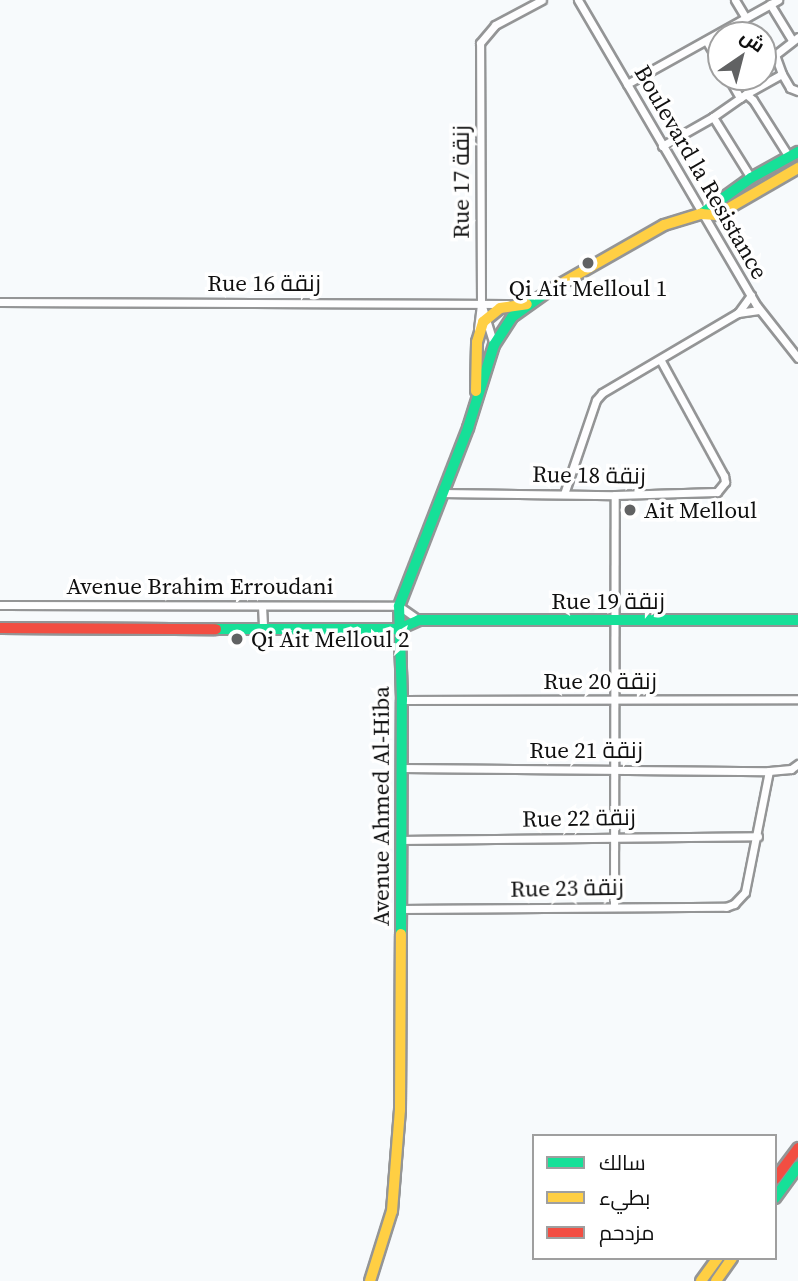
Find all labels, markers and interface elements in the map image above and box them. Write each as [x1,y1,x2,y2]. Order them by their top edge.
north arrow [707,21,777,91]
text: ش [735,23,770,58]
street label: Boulevard la Resistance [628,60,774,284]
street label: Rue 17 زنقة [447,125,475,239]
marker: Qi Ait Melloul 1 [580,255,596,271]
street label: Rue 16 زنقة [207,269,321,297]
place label: Qi Ait Melloul 1 [509,274,667,302]
street label: Rue 18 زنقة [532,460,646,490]
place label: Ait Melloul [644,496,757,524]
marker: Ait Melloul [622,502,638,518]
street label: Avenue Brahim Erroudani [66,572,334,600]
street label: Rue 19 زنقة [551,587,665,615]
place label: Qi Ait Melloul 2 [251,625,409,653]
marker: Qi Ait Melloul 2 [229,631,245,647]
street label: Rue 20 زنقة [543,667,657,695]
street label: Avenue Ahmed Al-Hiba [367,686,395,926]
street label: Rue 21 زنقة [529,736,643,764]
street label: Rue 22 زنقة [522,803,636,833]
street label: Rue 23 زنقة [510,873,624,903]
legend [532,1134,777,1260]
text: سالك [599,1148,646,1177]
text: بطيء [599,1183,650,1212]
text: مزدحم [599,1218,654,1247]

